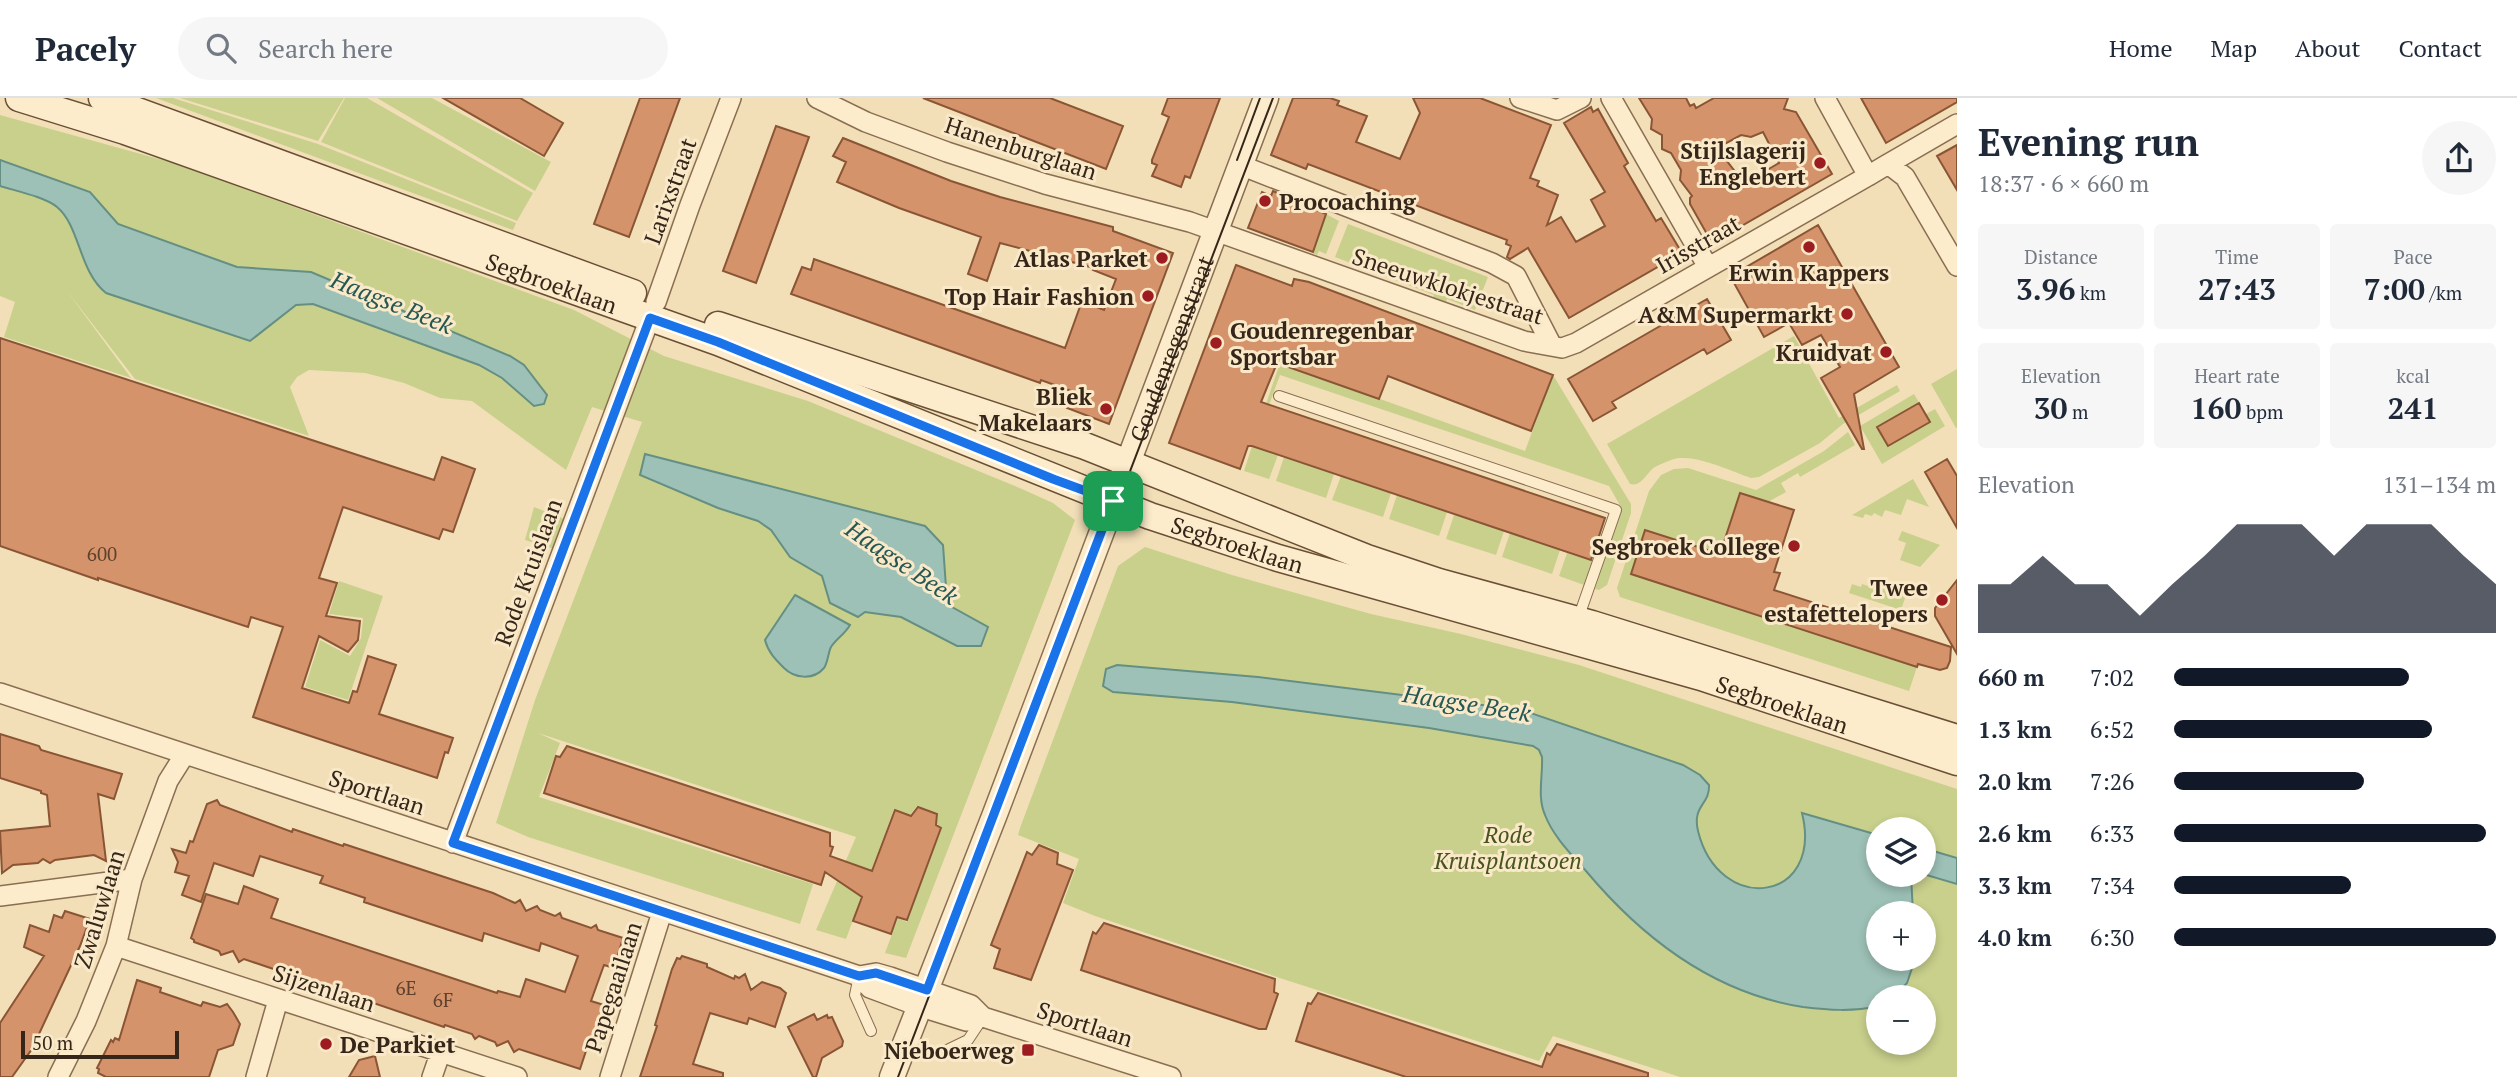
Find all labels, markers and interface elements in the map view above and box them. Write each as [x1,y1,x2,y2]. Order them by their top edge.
search box [178,17,668,80]
text: Pacely [35,27,136,70]
icon: search [202,29,240,67]
text: Search here [258,31,393,65]
text: Home [2109,32,2173,64]
text: Map [2211,32,2257,64]
text: About [2295,32,2361,64]
text: Contact [2399,32,2482,64]
street label: Hanenburglaan [941,109,1101,187]
text: Evening run [1978,117,2199,167]
button: share [2422,121,2496,195]
street label: Larixstraat [636,133,704,248]
place label: Stijlslagerij Englebert [1680,135,1806,192]
marker: Stijlslagerij Englebert [1812,155,1828,171]
text: 18:37 · 6 × 660 m [1978,168,2149,199]
place label: Procoaching [1279,186,1417,217]
marker: Procoaching [1257,193,1273,209]
street label: Irisstraat [1650,207,1746,281]
marker: Erwin Kappers [1801,239,1817,255]
street label: Sneeuwklokjestraat [1348,240,1548,332]
place label: Atlas Parket [1014,243,1148,274]
text: Distance [2024,244,2098,269]
text: Time [2215,244,2259,269]
text: Pace [2394,244,2432,269]
street label: Segbroeklaan [482,245,622,321]
marker: Atlas Parket [1154,250,1170,266]
street label: Goudenregenstraat [1122,251,1221,446]
place label: Erwin Kappers [1729,257,1889,288]
water label: Haagse Beek [325,263,458,341]
text: 3.96 [2016,269,2075,309]
text: 27:43 [2198,269,2276,309]
text: 7:00 [2364,269,2425,309]
text: km [2075,280,2106,305]
text: /km [2425,280,2462,305]
place label: Top Hair Fashion [945,281,1134,312]
marker: Top Hair Fashion [1140,288,1156,304]
place label: A&M Supermarkt [1638,299,1833,330]
marker: A&M Supermarkt [1839,306,1855,322]
place label: Goudenregenbar Sportsbar [1230,315,1414,372]
marker: Goudenregenbar Sportsbar [1208,335,1224,351]
place label: Kruidvat [1776,337,1872,368]
marker: Kruidvat [1878,344,1894,360]
text: Elevation [2021,363,2101,388]
text: Heart rate [2194,363,2280,388]
text: kcal [2396,363,2430,388]
place label: Bliek Makelaars [979,381,1093,438]
text: 30 [2034,388,2067,428]
text: 160 [2191,388,2241,428]
text: 241 [2388,388,2438,428]
text: m [2067,399,2088,424]
text: bpm [2241,399,2283,424]
marker: Bliek Makelaars [1098,401,1114,417]
text: Elevation [1978,469,2075,500]
text: 131–134 m [2383,469,2496,500]
pin [1083,471,1143,531]
icon: arrive [1094,482,1132,520]
street label: Rode Kruislaan [487,494,569,650]
street label: Segbroeklaan [1167,508,1307,580]
water label: Haagse Beek [839,512,965,612]
place label: Segbroek College [1592,531,1780,562]
marker: Segbroek College [1786,538,1802,554]
house number: 600 [87,541,117,566]
place label: Twee estafettelopers [1764,572,1928,629]
marker: Twee estafettelopers [1934,592,1950,608]
text: 660 m [1978,662,2044,693]
text: 7:02 [2090,662,2134,693]
street label: Segbroeklaan [1712,668,1853,740]
water label: Haagse Beek [1400,677,1534,729]
text: 1.3 km [1978,714,2052,745]
text: 6:52 [2090,714,2134,745]
street label: Sportlaan [325,762,429,822]
text: 2.0 km [1978,766,2052,797]
text: 7:26 [2090,766,2134,797]
map controls [1866,817,1936,1055]
button: layers [1866,817,1936,887]
text: 2.6 km [1978,818,2052,849]
text: 6:33 [2090,818,2134,849]
park label: Rode Kruisplantsoen [1433,819,1582,876]
street label: Zwaluwlaan [66,846,132,972]
text: 3.3 km [1978,870,2052,901]
text: 7:34 [2090,870,2134,901]
button: + [1866,901,1936,971]
street label: Papegaailaan [577,917,649,1056]
text: 4.0 km [1978,922,2052,953]
text: 6:30 [2090,922,2134,953]
street label: Sijzenlaan [269,957,379,1019]
house number: 6E [395,975,417,1000]
button: − [1866,985,1936,1055]
house number: 6F [433,987,453,1012]
street label: Sportlaan [1033,994,1137,1054]
scale bar [21,1028,178,1060]
place label: De Parkiet [340,1029,455,1060]
text: 50 m [32,1030,73,1055]
place label: Nieboerweg [884,1035,1015,1066]
marker: De Parkiet [318,1036,334,1052]
marker: Nieboerweg [1020,1042,1036,1058]

